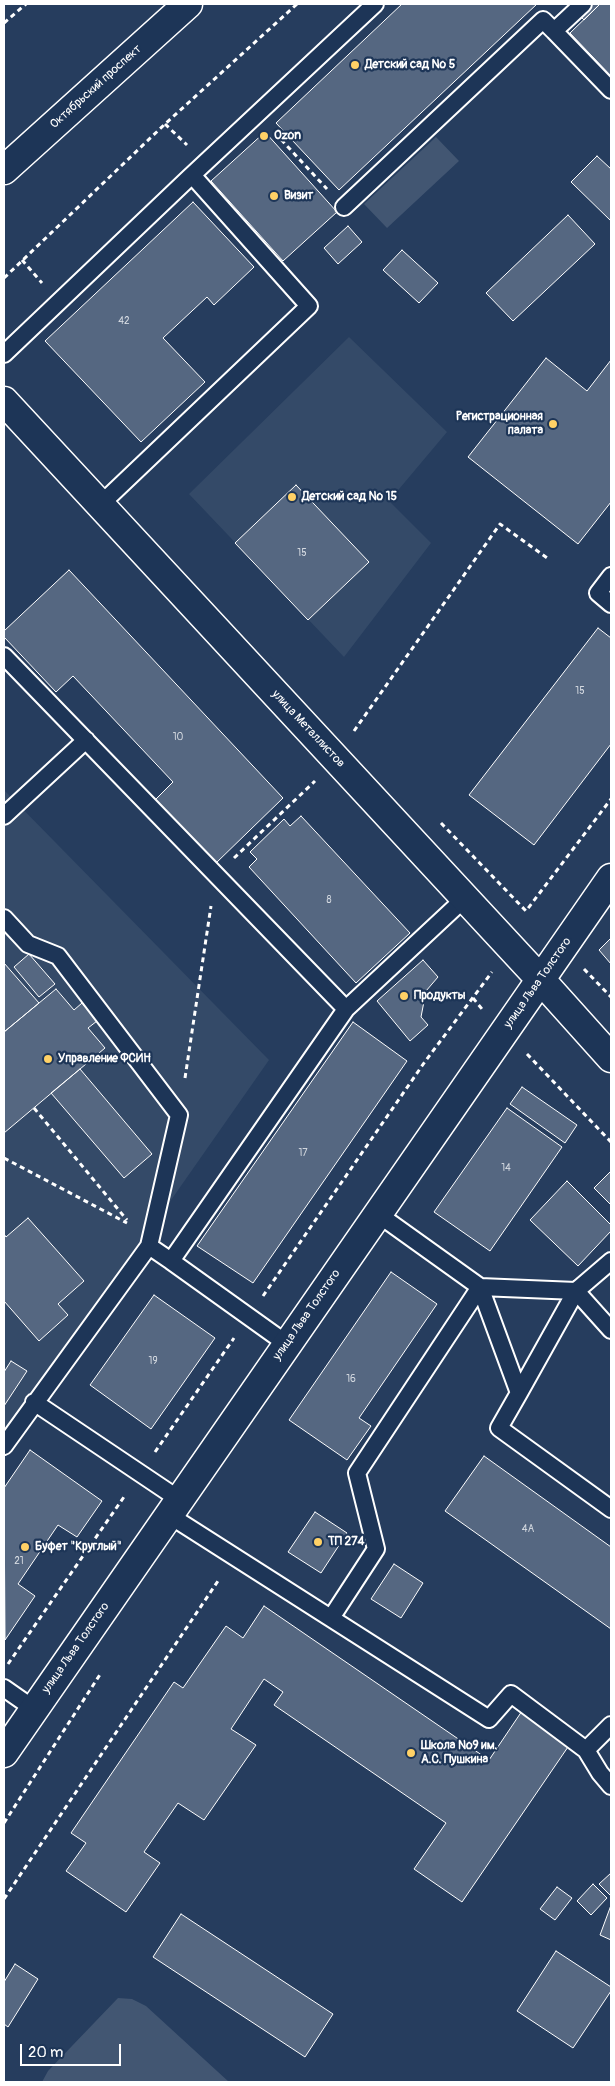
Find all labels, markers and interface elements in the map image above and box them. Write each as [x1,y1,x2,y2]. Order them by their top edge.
street label: Октябрьский проспект [47,42,145,132]
place label: Детский сад № 5 [365,58,455,72]
marker: Детский сад № 5 [349,59,361,71]
place label: Ozon [274,129,301,143]
marker: Ozon [258,130,270,142]
place label: Визит [284,189,313,203]
marker: Визит [268,190,280,202]
house number: 42 [118,315,130,327]
place label: Регистрационная палата [456,410,543,438]
marker: Регистрационная палата [547,418,559,430]
place label: Детский сад № 15 [302,490,397,504]
marker: Детский сад № 15 [286,491,298,503]
house number: 15 [297,547,307,559]
house number: 15 [575,685,585,697]
street label: улица Металлистов [268,687,348,771]
house number: 10 [173,731,183,743]
house number: 8 [326,894,332,906]
street label: улица Льва Толстого [501,935,575,1031]
place label: Продукты [414,989,466,1003]
marker: Продукты [398,990,410,1002]
place label: Управление ФСИН [58,1052,151,1066]
marker: Управление ФСИН [42,1053,54,1065]
house number: 17 [298,1147,308,1159]
house number: 14 [501,1162,511,1174]
street label: улица Льва Толстого [270,1267,344,1363]
house number: 19 [148,1355,158,1367]
house number: 16 [346,1373,356,1385]
house number: 4А [522,1523,534,1535]
place label: ТП 274 [328,1535,364,1549]
marker: ТП 274 [312,1536,324,1548]
place label: Буфет "Круглый" [35,1540,122,1554]
marker: Буфет "Круглый" [19,1541,31,1553]
house number: 21 [14,1555,24,1567]
street label: улица Льва Толстого [39,1600,113,1696]
place label: Школа №9 им. А.С. Пушкина [421,1739,497,1767]
marker: Школа №9 им. А.С. Пушкина [405,1747,417,1759]
scale bar [22,2034,124,2066]
text: 20 m [28,2043,63,2062]

